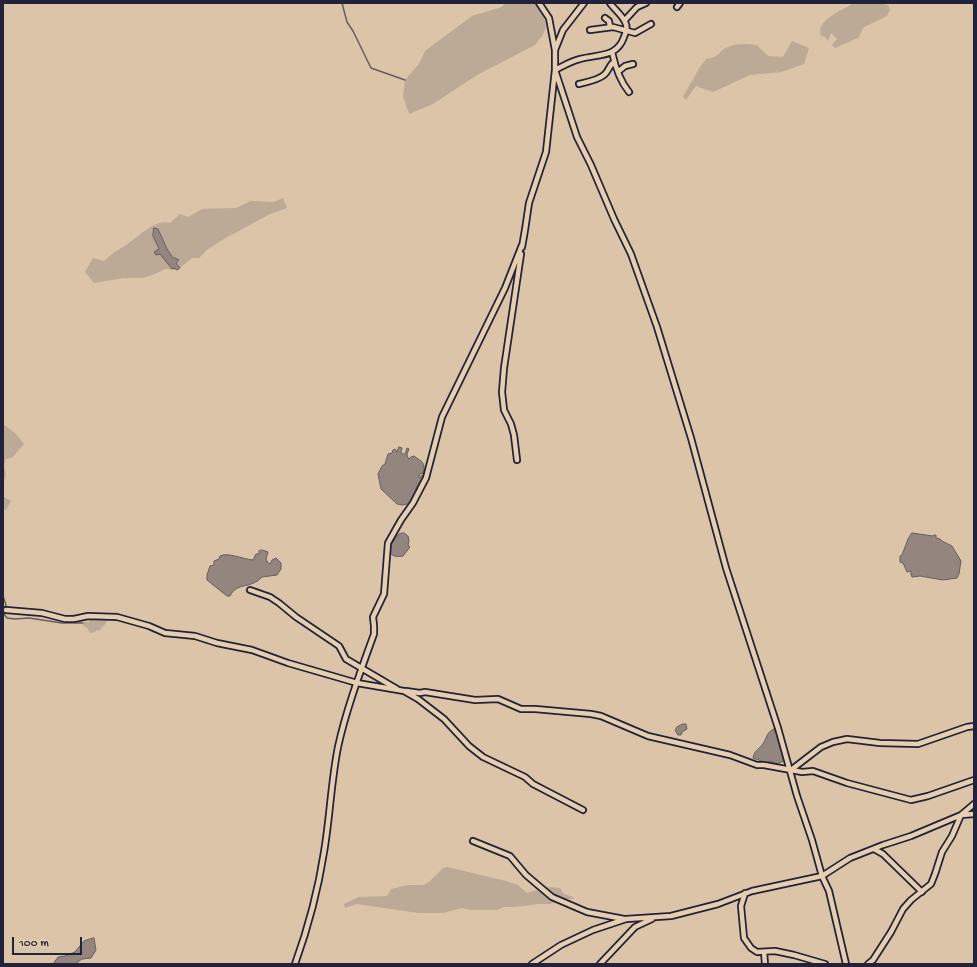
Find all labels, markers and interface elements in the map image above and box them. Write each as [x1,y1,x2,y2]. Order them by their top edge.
scale bar [14,929,84,955]
text: 100 m [19,937,49,951]

